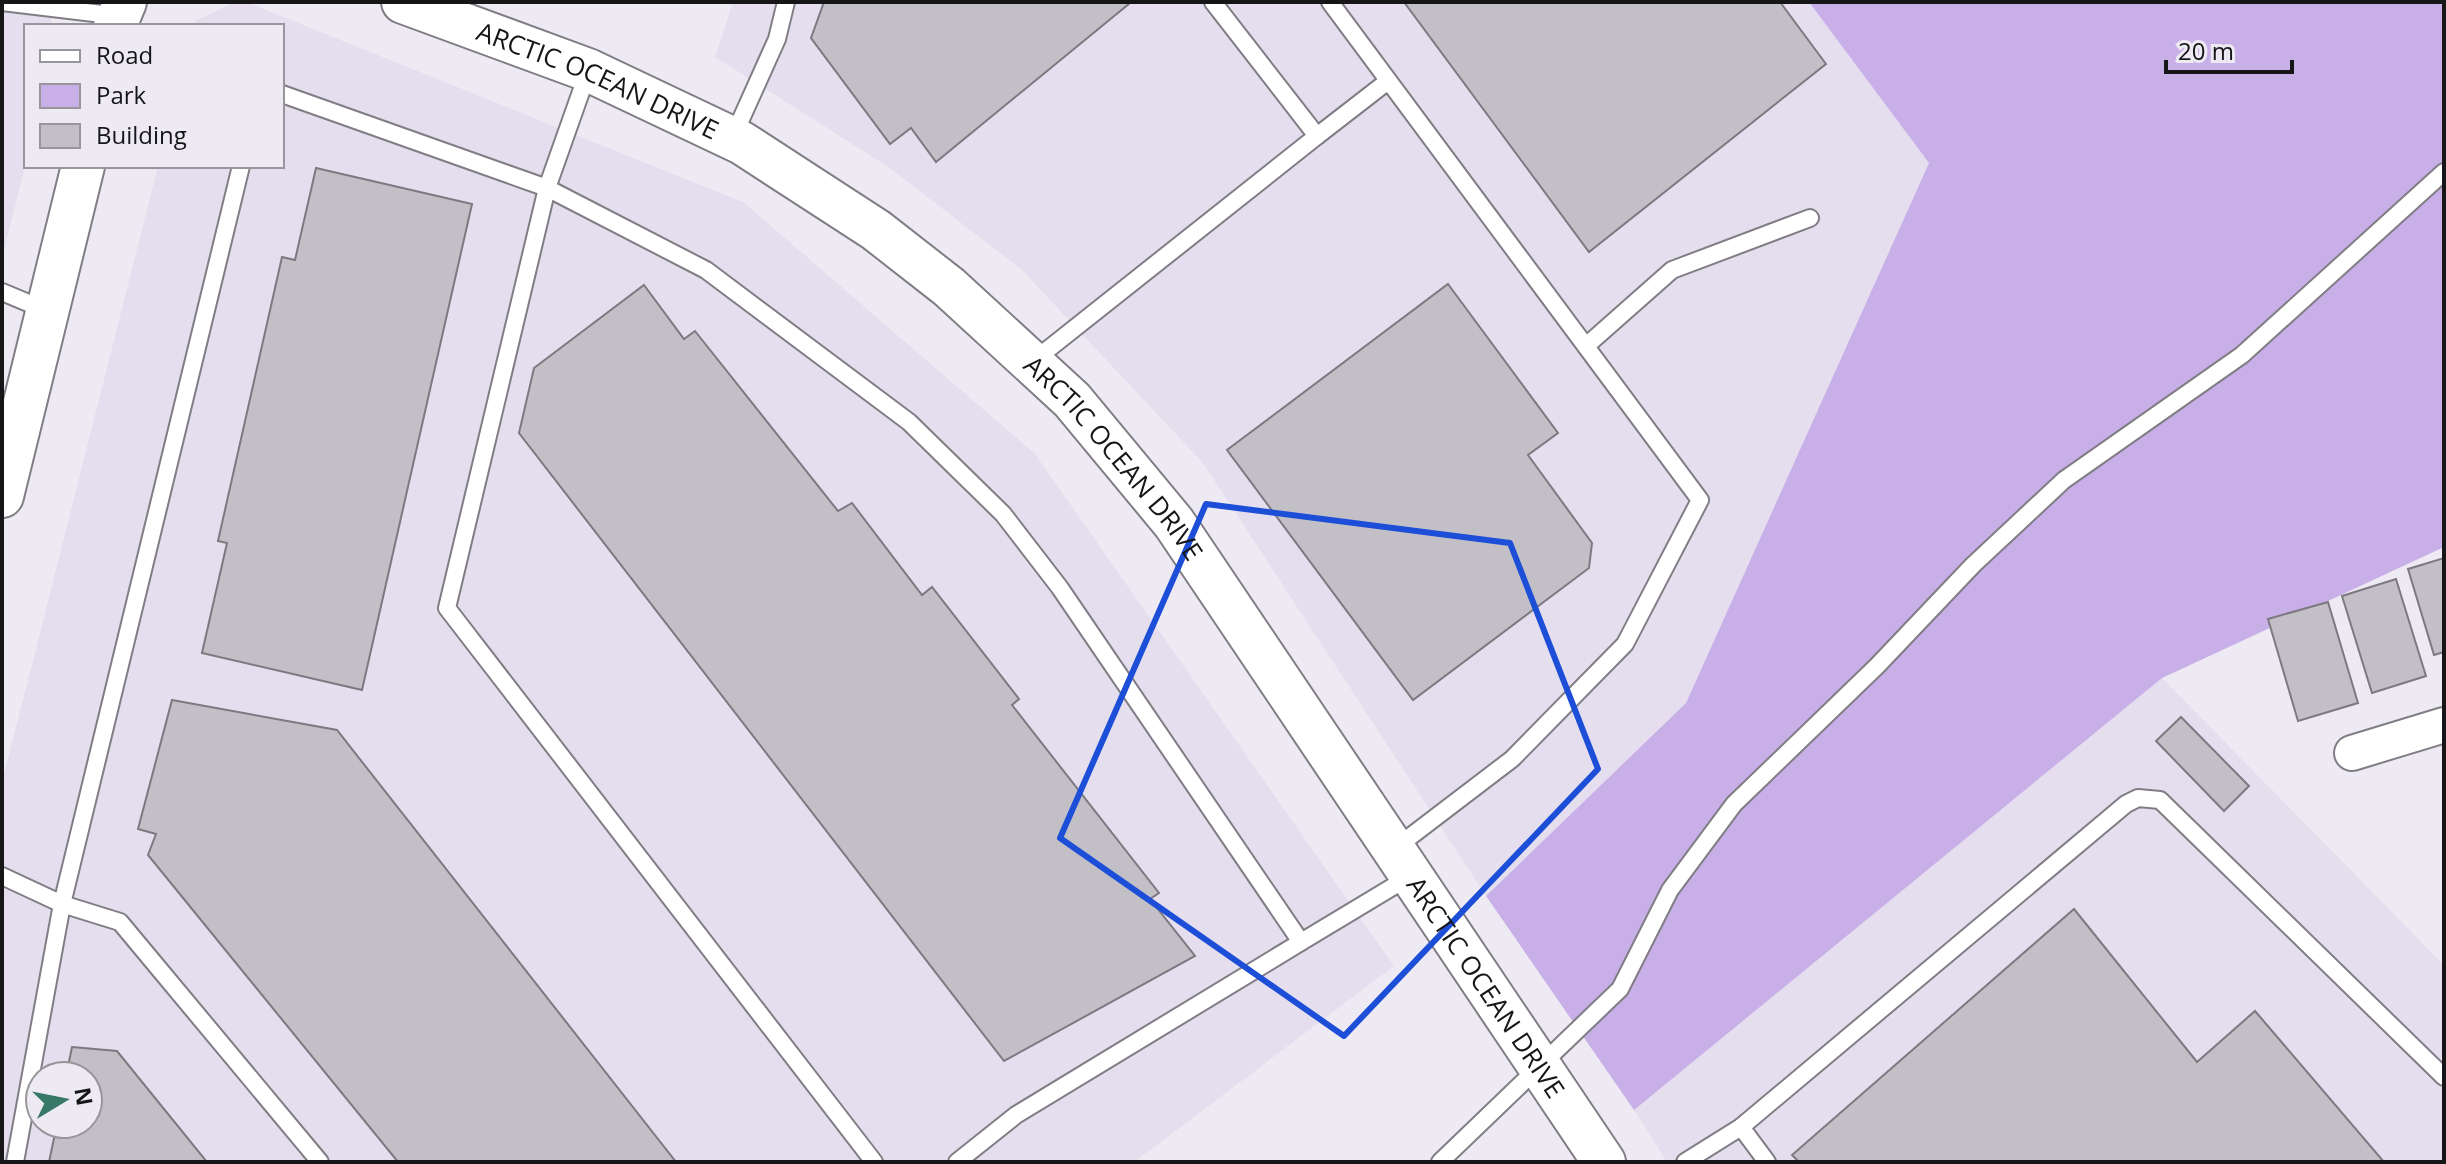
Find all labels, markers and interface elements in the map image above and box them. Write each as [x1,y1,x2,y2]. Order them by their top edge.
street label: ARCTIC OCEAN DRIVE [472,13,725,147]
legend [24,24,284,168]
scale bar [2166,24,2292,74]
text: 20 m [2178,34,2234,67]
text: Road [96,38,153,71]
text: Park [96,78,147,111]
text: Building [96,118,187,151]
street label: ARCTIC OCEAN DRIVE [1017,347,1212,567]
street label: ARCTIC OCEAN DRIVE [1399,869,1574,1105]
north arrow [24,1060,104,1140]
text: N [68,1085,101,1108]

